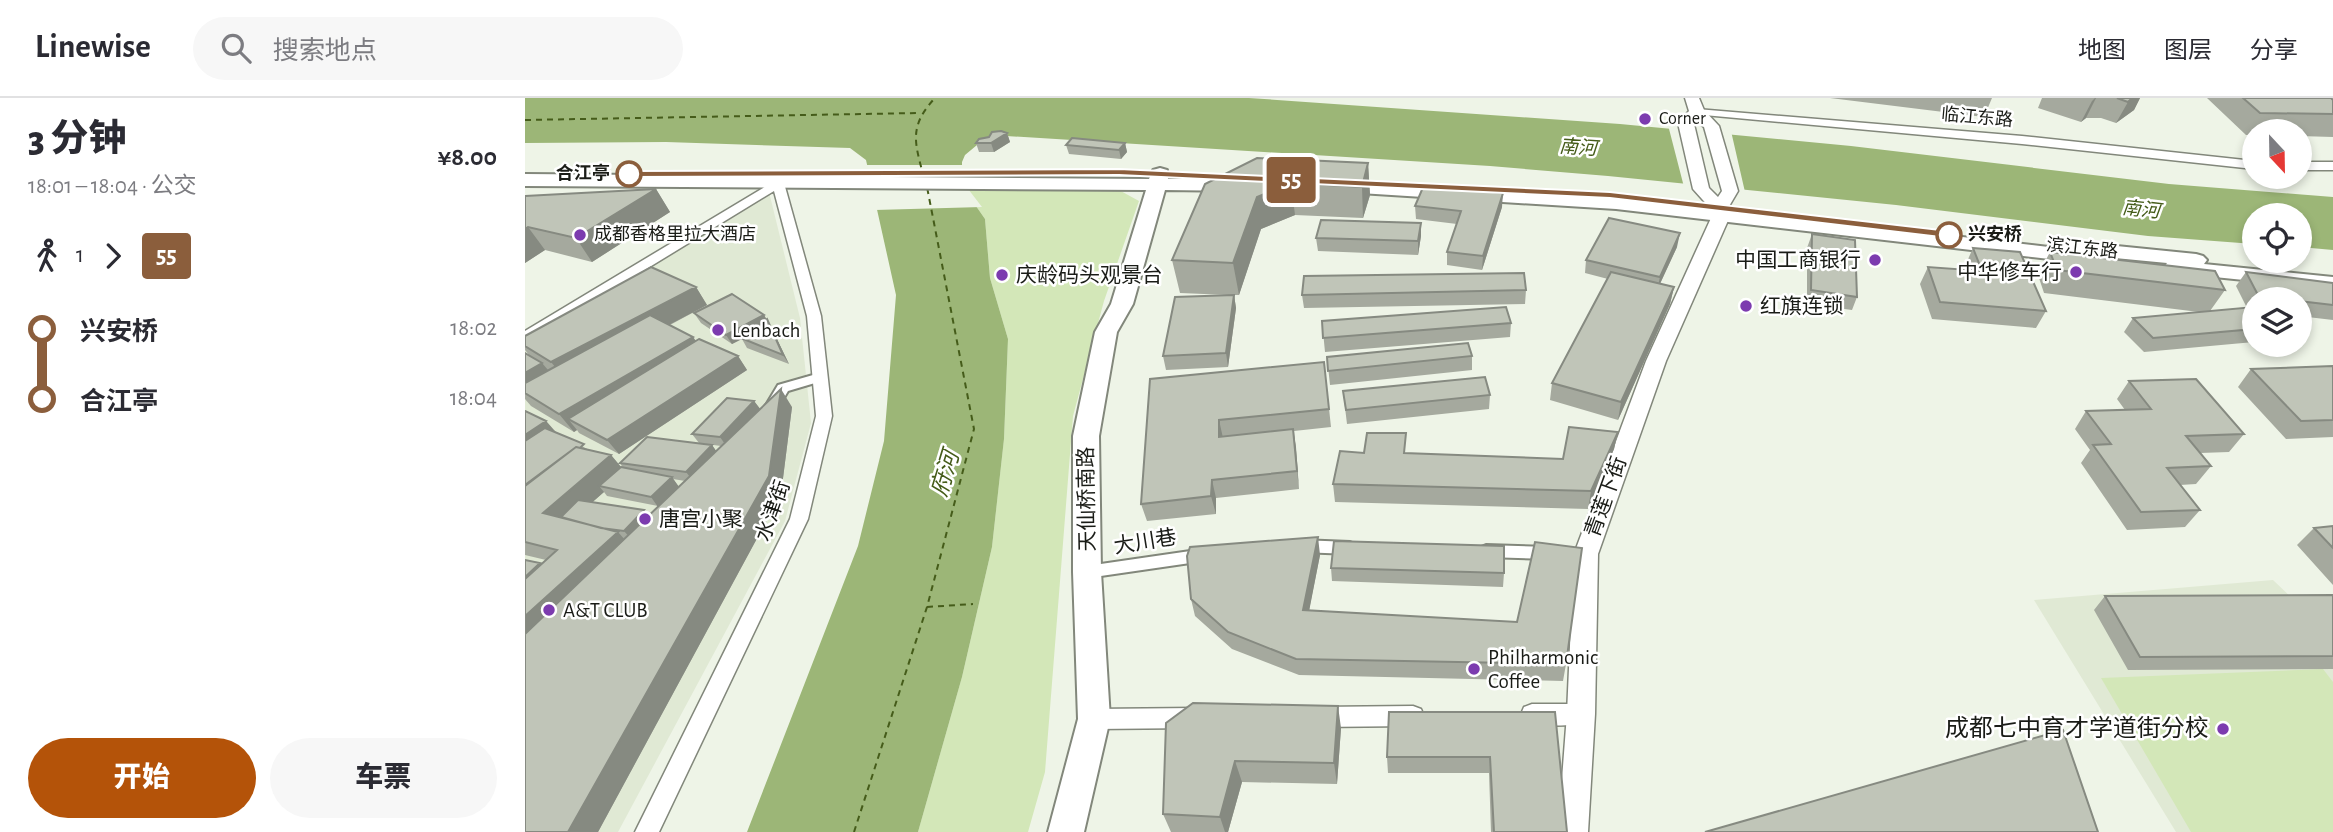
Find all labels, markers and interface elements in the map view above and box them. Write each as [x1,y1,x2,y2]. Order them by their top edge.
search box [193,17,683,80]
icon: search [217,29,255,67]
text: Linewise [35,31,151,64]
text: 搜索地点 [273,38,377,64]
text: 地图 [2078,39,2126,63]
text: 图层 [2164,39,2212,63]
text: 分享 [2250,39,2298,63]
street label: 临江东路 [1940,104,2014,130]
place label: Corner [1659,110,1706,128]
marker: Corner [1637,111,1653,127]
north arrow [2242,119,2312,189]
map controls [2242,119,2312,357]
text: 3 分钟 [28,121,126,159]
water label: 南河 [1558,136,1602,159]
text: ¥8.00 [437,144,497,170]
line badge: 55 [1259,157,1323,203]
marker: 合江亭 [616,161,642,187]
place label: 合江亭 [556,163,610,183]
text: 55 [1281,168,1301,192]
text: 18:01 – 18:04 · 公交 [28,175,197,198]
water label: 南河 [2121,198,2165,222]
button: locate [2242,203,2312,273]
marker: 兴安桥 [1936,222,1962,248]
place label: 成都香格里拉大酒店 [594,224,756,244]
place label: 兴安桥 [1968,224,2022,244]
marker: 成都香格里拉大酒店 [572,227,588,243]
street label: 滨江东路 [2045,234,2119,262]
icon: walk [28,237,66,275]
icon: forward [94,237,132,275]
text: 1 [76,244,84,267]
text: 55 [156,244,177,268]
place label: 中国工商银行 [1735,249,1861,271]
marker: 中国工商银行 [1867,252,1883,268]
place label: 中华修车行 [1957,261,2062,283]
place label: 庆龄码头观景台 [1016,264,1163,286]
marker: 中华修车行 [2068,264,2084,280]
marker: 庆龄码头观景台 [994,267,1010,283]
button: layers [2242,287,2312,357]
place label: 红旗连锁 [1760,295,1844,317]
marker: 红旗连锁 [1738,298,1754,314]
text: 18:02 [450,317,497,340]
text: 兴安桥 [80,319,158,345]
place label: Lenbach [732,320,800,341]
marker: Lenbach [710,322,726,338]
text: 18:04 [450,387,497,410]
text: 合江亭 [80,389,158,415]
water label: 府河 [926,444,965,499]
street label: 天仙桥南路 [1075,446,1098,552]
street label: 青莲下街 [1581,454,1630,540]
street label: 水津街 [751,477,794,544]
place label: 唐宫小聚 [659,508,743,530]
marker: 唐宫小聚 [637,511,653,527]
street label: 大川巷 [1112,526,1178,557]
place label: A&T CLUB [563,600,648,621]
marker: A&T CLUB [541,602,557,618]
place label: Philharmonic Coffee [1488,647,1598,692]
marker: Philharmonic Coffee [1466,661,1482,677]
place label: 成都七中育才学道街分校 [1945,715,2209,741]
marker: 成都七中育才学道街分校 [2215,721,2231,737]
button: 开始 [28,738,256,818]
button: 车票 [270,738,497,818]

